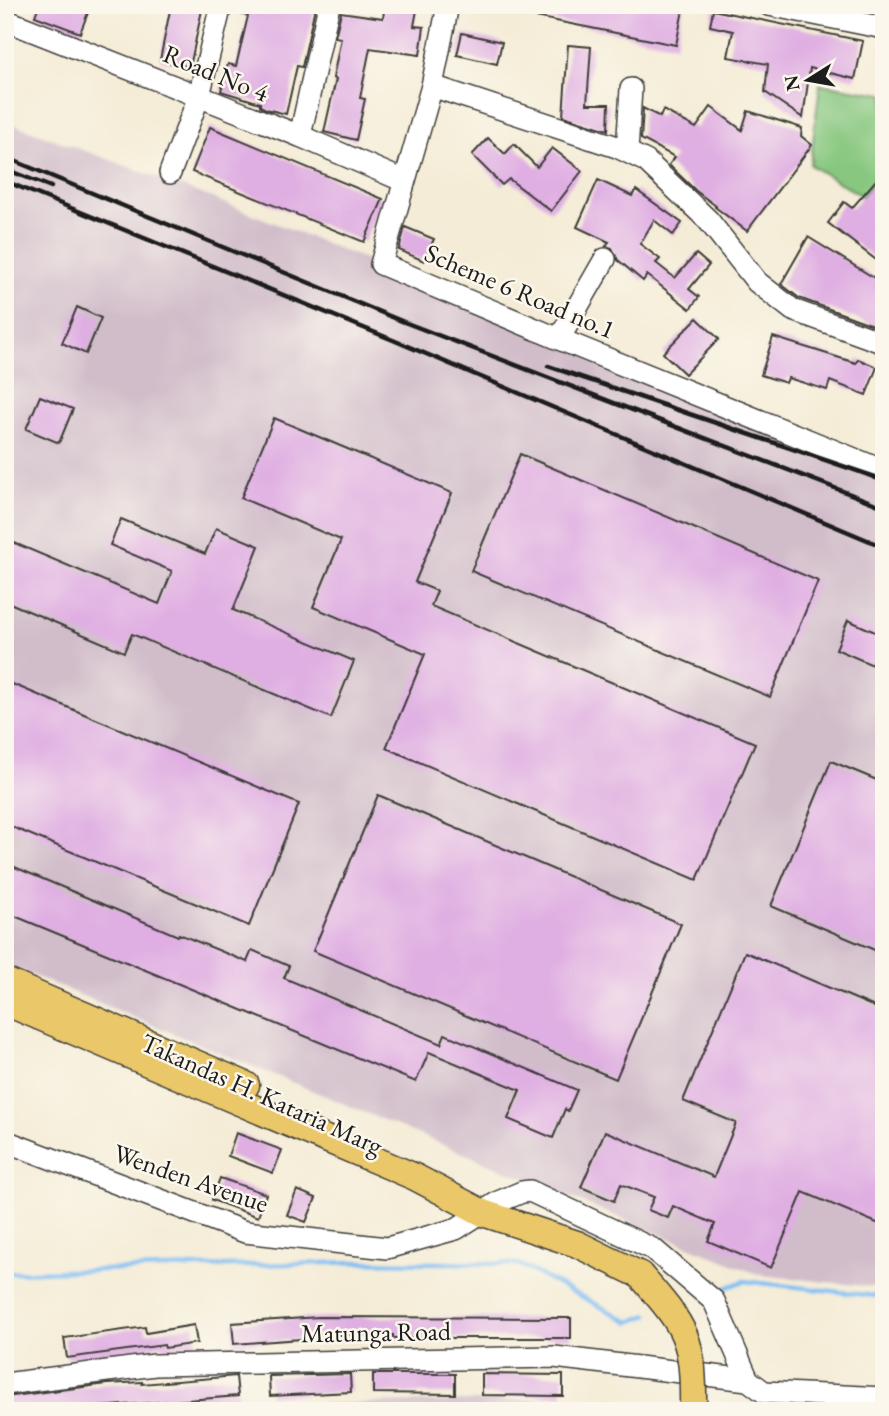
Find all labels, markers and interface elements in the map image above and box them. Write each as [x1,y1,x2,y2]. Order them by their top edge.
street label: Road No 4 [158,36,274,110]
north arrow [774,46,844,116]
text: N [778,73,806,93]
street label: Scheme 6 Road no.1 [420,236,620,346]
street label: Takandas H. Kataria Marg [136,1025,389,1163]
street label: Wenden Avenue [109,1136,273,1220]
street label: Matunga Road [301,1314,452,1350]

